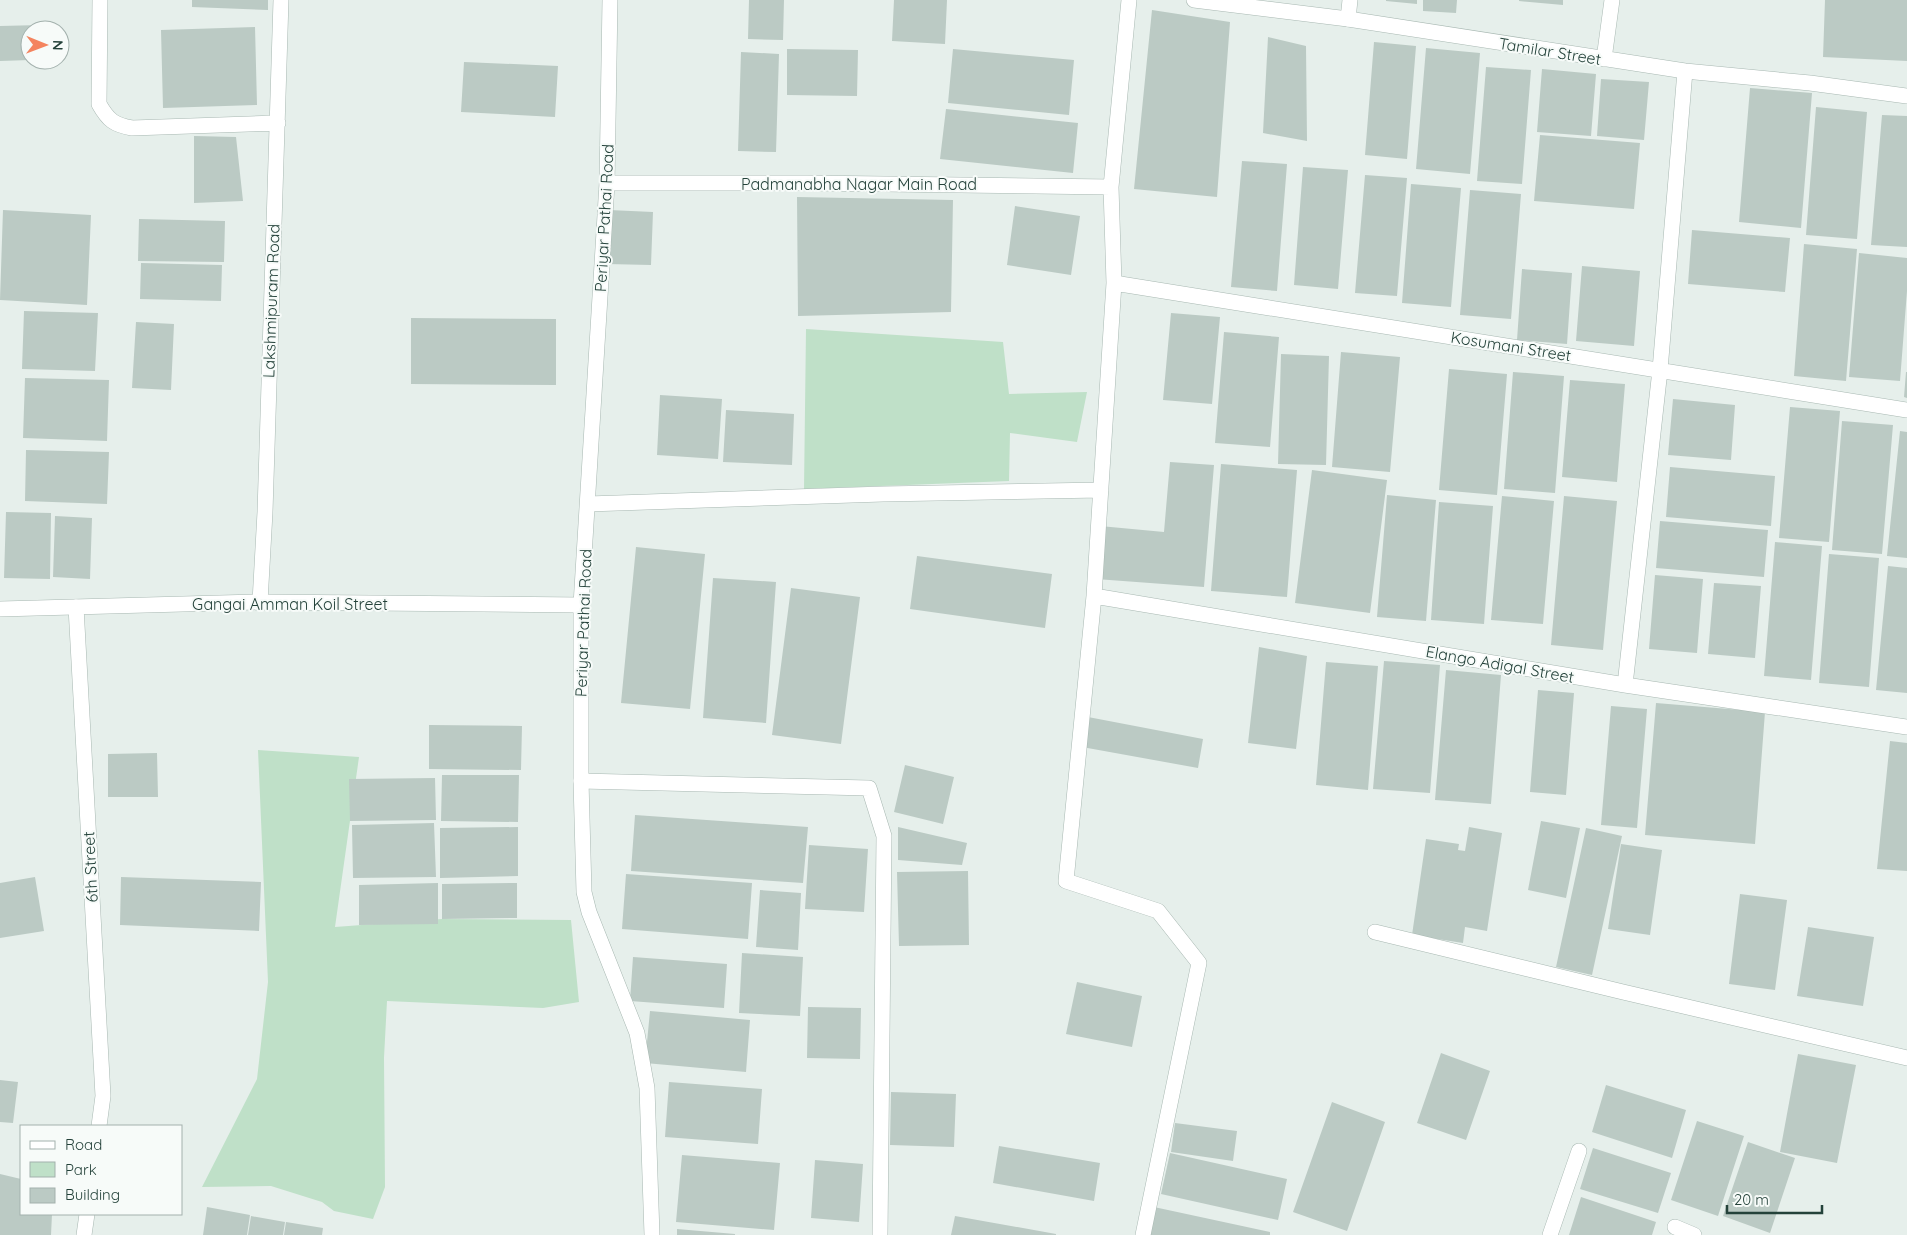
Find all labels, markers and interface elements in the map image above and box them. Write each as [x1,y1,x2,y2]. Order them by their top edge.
north arrow [20,20,70,70]
street label: Tamilar Street [1497,33,1603,69]
text: N [49,40,67,51]
street label: Periyar Pathai Road [590,143,618,293]
street label: Padmanabha Nagar Main Road [741,174,977,194]
street label: Lakshmipuram Road [258,223,284,379]
street label: Kosumani Street [1449,327,1573,365]
street label: Periyar Pathai Road [570,549,596,697]
street label: Gangai Amman Koil Street [192,594,388,614]
street label: Elango Adigal Street [1424,641,1576,687]
street label: 6th Street [78,831,102,903]
legend [20,1125,182,1215]
text: Road [65,1135,102,1154]
text: Park [65,1160,97,1179]
scale bar [1727,1182,1822,1214]
text: Building [65,1185,120,1204]
text: 20 m [1734,1190,1769,1209]

